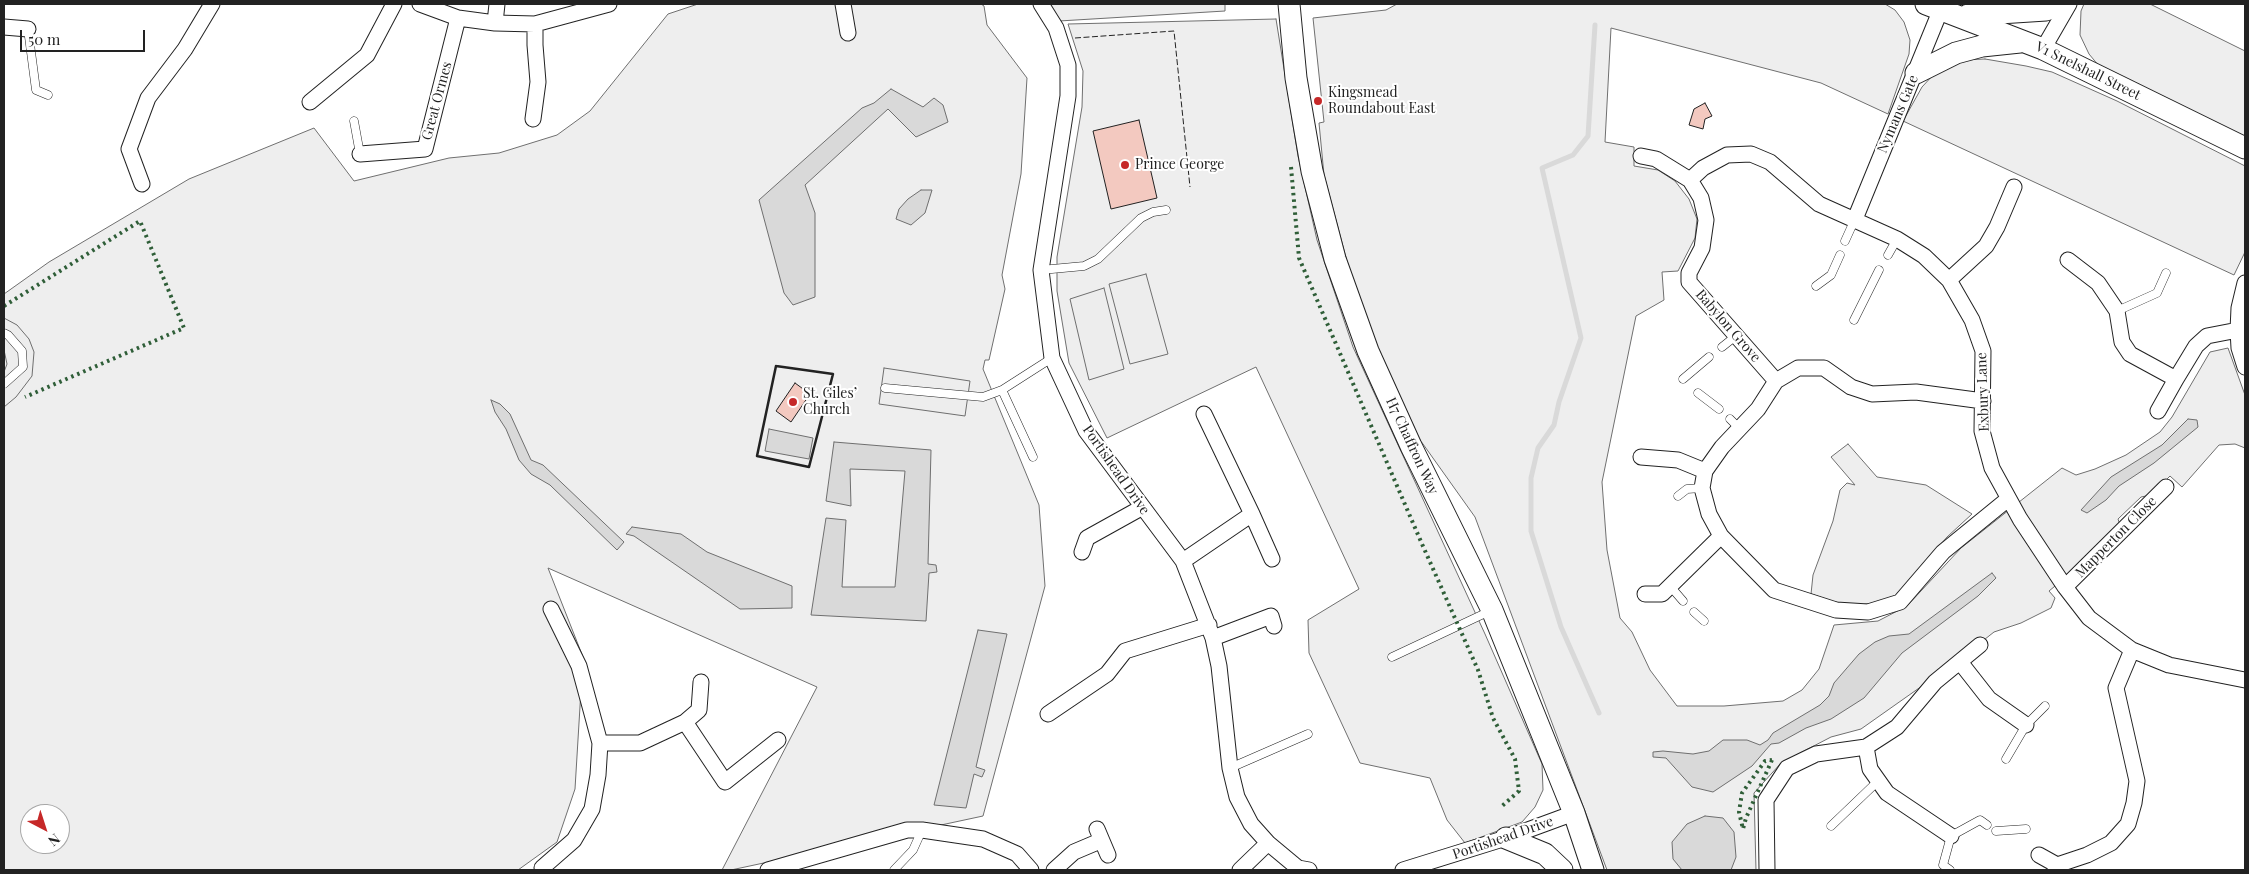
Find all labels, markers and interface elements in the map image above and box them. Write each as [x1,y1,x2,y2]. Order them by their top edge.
scale bar [22,20,148,52]
text: 50 m [28,29,60,49]
street label: V1 Snelshall Street [2033,38,2143,104]
street label: Great Ormes [418,60,456,142]
street label: Nymans Gate [1874,72,1922,156]
place label: Kingsmead Roundabout East [1328,85,1435,118]
marker: Kingsmead Roundabout East [1312,95,1324,107]
place label: Prince George [1135,157,1224,173]
marker: Prince George [1119,159,1131,171]
street label: Babylon Grove [1692,286,1764,366]
street label: Exbury Lane [1973,352,1993,432]
place label: St. Giles’ Church [803,386,857,418]
street label: H7 Chaffron Way [1382,395,1442,497]
marker: St. Giles’ Church [787,396,799,408]
street label: Portishead Drive [1079,422,1153,518]
street label: Mapperton Close [2072,493,2160,581]
north arrow [20,804,70,854]
street label: Portishead Drive [1450,813,1556,863]
text: N [44,830,64,851]

